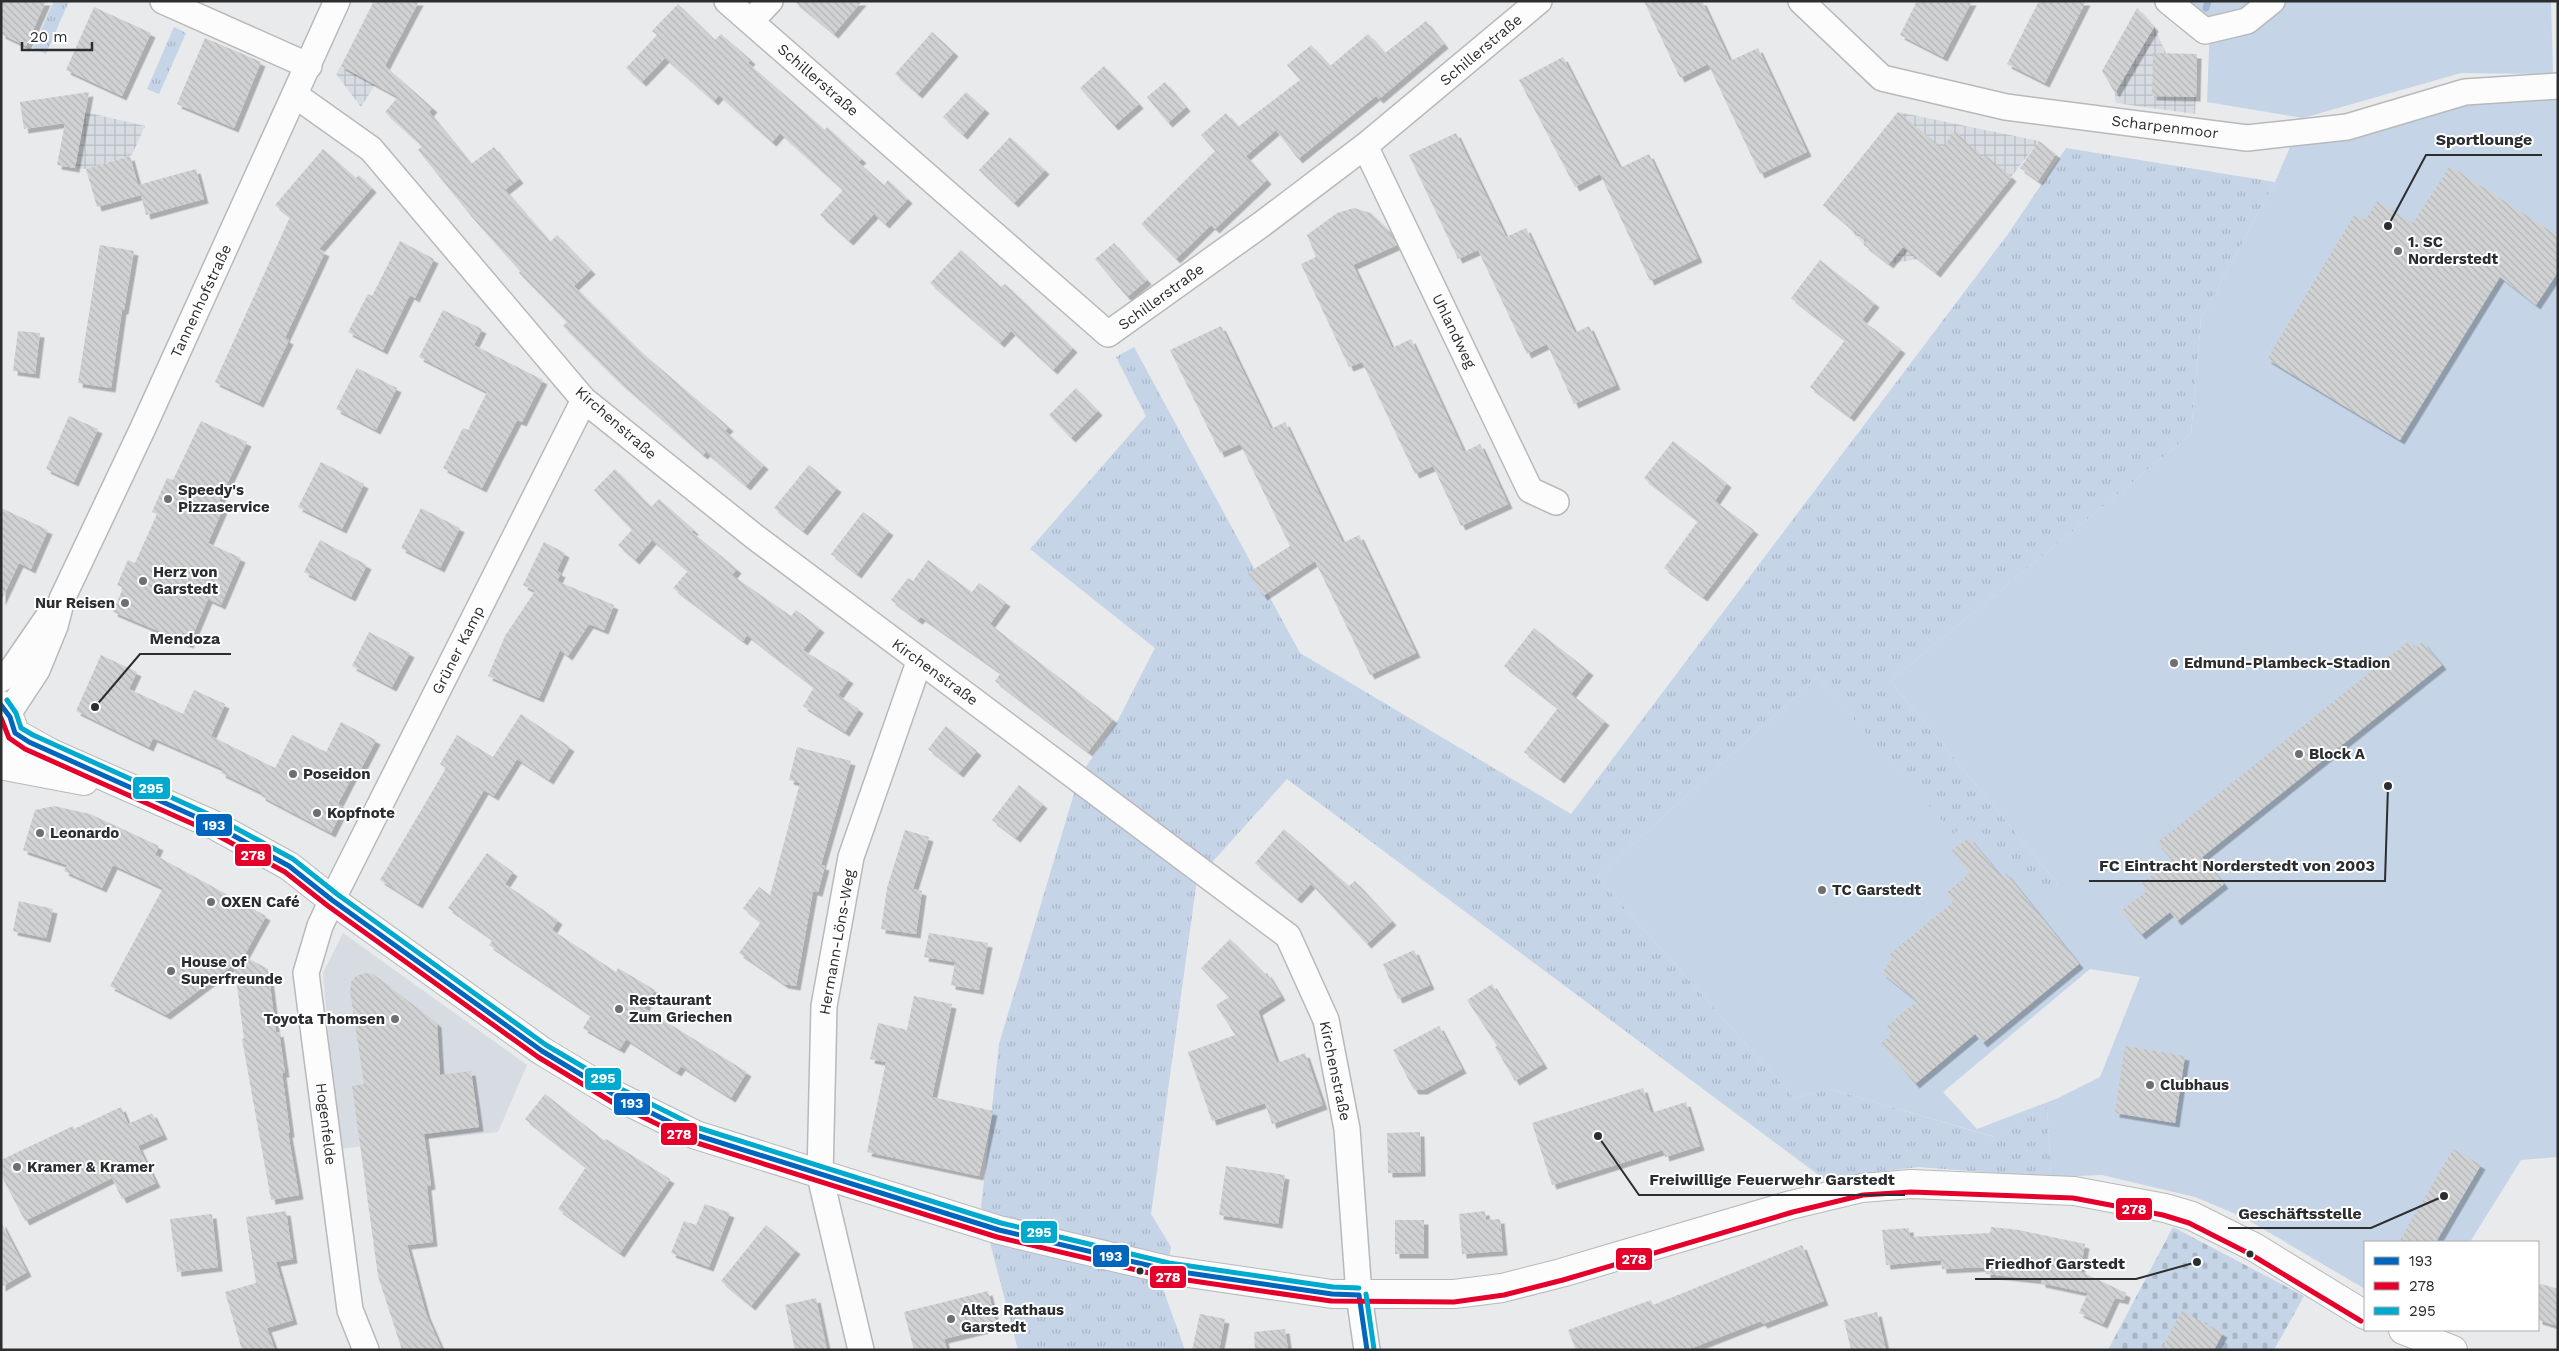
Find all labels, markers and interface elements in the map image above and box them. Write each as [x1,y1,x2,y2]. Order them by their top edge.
street label: Schillerstraße [1436,11,1526,89]
scale bar [22,20,92,52]
text: 20 m [30,28,68,46]
street label: Schillerstraße [774,40,862,120]
street label: Scharpenmoor [2110,112,2220,142]
callout: Sportlounge [2426,124,2542,155]
text: Sportlounge [2436,130,2532,149]
place label: 1. SC Norderstedt [2408,233,2498,268]
street label: Tannenhofstraße [167,241,235,361]
marker: 1. SC Norderstedt [2392,245,2404,257]
street label: Schillerstraße [1115,260,1207,334]
street label: Uhlandweg [1428,291,1480,371]
street label: Kirchenstraße [572,383,660,463]
place label: Speedy's Pizzaservice [178,481,270,516]
marker: Speedy's Pizzaservice [162,493,174,505]
place label: Herz von Garstedt [153,563,218,598]
marker: Herz von Garstedt [137,575,149,587]
place label: Nur Reisen [35,594,115,612]
marker: Nur Reisen [119,597,131,609]
street label: Grüner Kamp [428,603,488,697]
callout: Mendoza [140,623,231,654]
text: Mendoza [150,629,221,648]
street label: Kirchenstraße [889,635,981,709]
place label: Edmund-Plambeck-Stadion [2184,654,2390,672]
marker: Edmund-Plambeck-Stadion [2168,657,2180,669]
place label: Block A [2309,745,2366,763]
marker: Block A [2293,748,2305,760]
place label: Poseidon [303,765,370,783]
marker: Poseidon [287,768,299,780]
line badge: 295 [132,776,171,800]
text: 295 [138,780,164,796]
place label: Kopfnote [327,804,395,822]
marker: Kopfnote [311,807,323,819]
line badge: 193 [195,813,233,837]
text: 193 [203,817,225,833]
place label: Leonardo [50,824,119,842]
marker: Leonardo [34,827,46,839]
line badge: 278 [234,843,272,867]
text: 278 [240,847,266,863]
callout: FC Eintracht Norderstedt von 2003 [2089,850,2385,881]
text: FC Eintracht Norderstedt von 2003 [2099,856,2375,875]
street label: Hermann-Löns-Weg [815,868,859,1016]
place label: TC Garstedt [1832,881,1921,899]
marker: TC Garstedt [1816,884,1828,896]
place label: OXEN Café [221,893,300,911]
marker: OXEN Café [205,896,217,908]
place label: House of Superfreunde [181,953,283,988]
marker: House of Superfreunde [165,965,177,977]
place label: Restaurant Zum Griechen [629,991,732,1026]
marker: Restaurant Zum Griechen [613,1003,625,1015]
place label: Toyota Thomsen [263,1010,385,1028]
marker: Toyota Thomsen [389,1013,401,1025]
street label: Kirchenstraße [1316,1019,1354,1123]
line badge: 295 [584,1067,622,1091]
text: 295 [590,1070,616,1086]
place label: Clubhaus [2160,1076,2229,1094]
marker: Clubhaus [2144,1079,2156,1091]
street label: Hogenfelde [312,1082,340,1166]
line badge: 193 [613,1092,651,1116]
text: 193 [621,1095,643,1111]
line badge: 278 [660,1122,698,1146]
text: 278 [666,1126,692,1142]
place label: Kramer & Kramer [27,1158,155,1176]
marker: Kramer & Kramer [11,1161,23,1173]
callout: Freiwillige Feuerwehr Garstedt [1639,1164,1905,1195]
text: Freiwillige Feuerwehr Garstedt [1649,1170,1895,1189]
line badge: 278 [2115,1197,2153,1221]
callout: Geschäftsstelle [2228,1197,2371,1228]
text: 278 [2121,1201,2147,1217]
text: Geschäftsstelle [2238,1204,2362,1223]
line badge: 295 [1020,1220,1058,1244]
text: 295 [1026,1224,1052,1240]
legend [2364,1241,2539,1331]
line badge: 193 [1092,1244,1130,1268]
line badge: 278 [1615,1247,1653,1271]
text: 193 [1100,1248,1122,1264]
callout: Friedhof Garstedt [1975,1248,2136,1279]
unlabelled marker [2245,1249,2255,1259]
text: 278 [1621,1251,1647,1267]
text: 193 [2409,1252,2433,1270]
text: Friedhof Garstedt [1985,1254,2125,1273]
line badge: 278 [1149,1265,1187,1289]
unlabelled marker [1135,1266,1145,1276]
text: 278 [1155,1269,1181,1285]
text: 278 [2409,1277,2435,1295]
place label: Altes Rathaus Garstedt [961,1301,1064,1336]
text: 295 [2409,1302,2436,1320]
marker: Altes Rathaus Garstedt [945,1313,957,1325]

